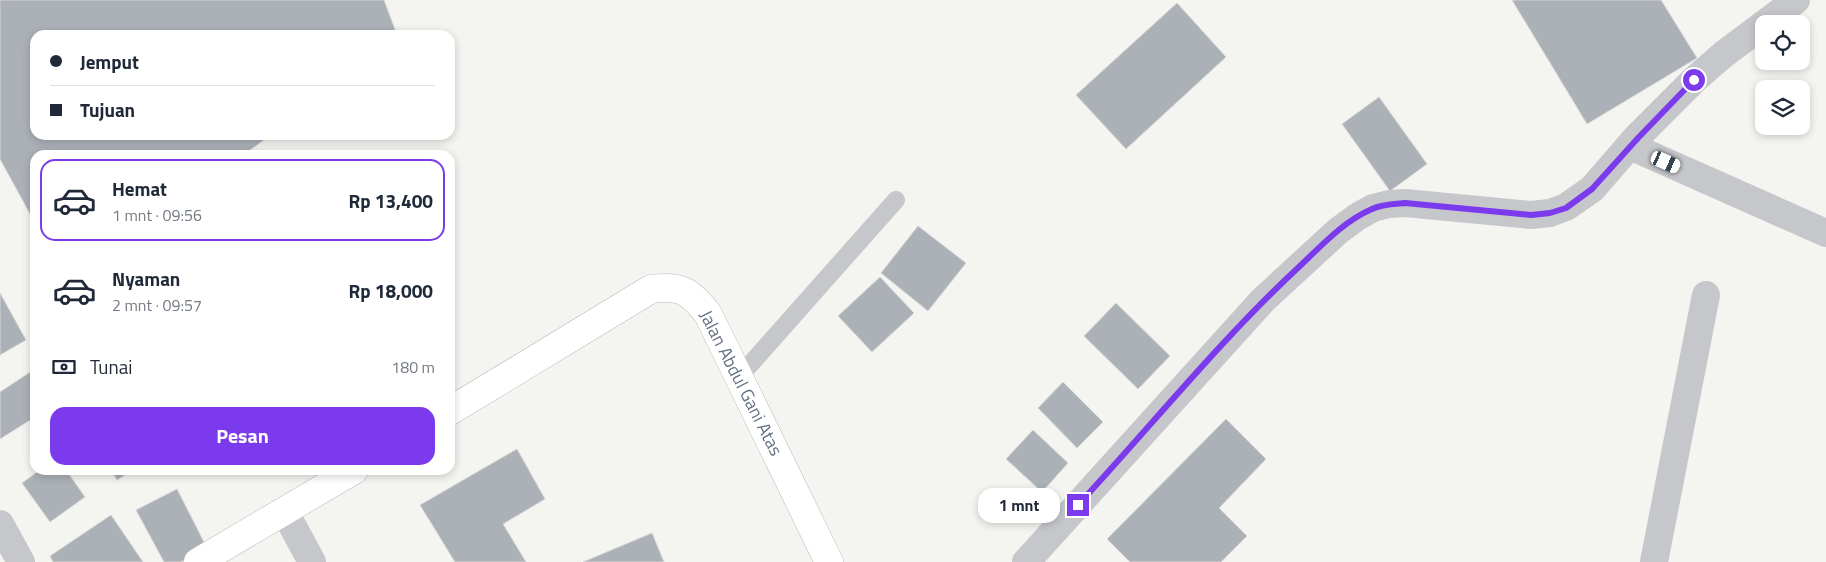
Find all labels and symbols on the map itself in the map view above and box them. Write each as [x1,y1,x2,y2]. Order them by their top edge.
route start [1683,69,1705,91]
car [1649,149,1682,175]
street label: Jalan Abdul Gani Atas [693,305,790,460]
callout: 1 mnt [978,488,1060,522]
route end [1067,494,1089,516]

